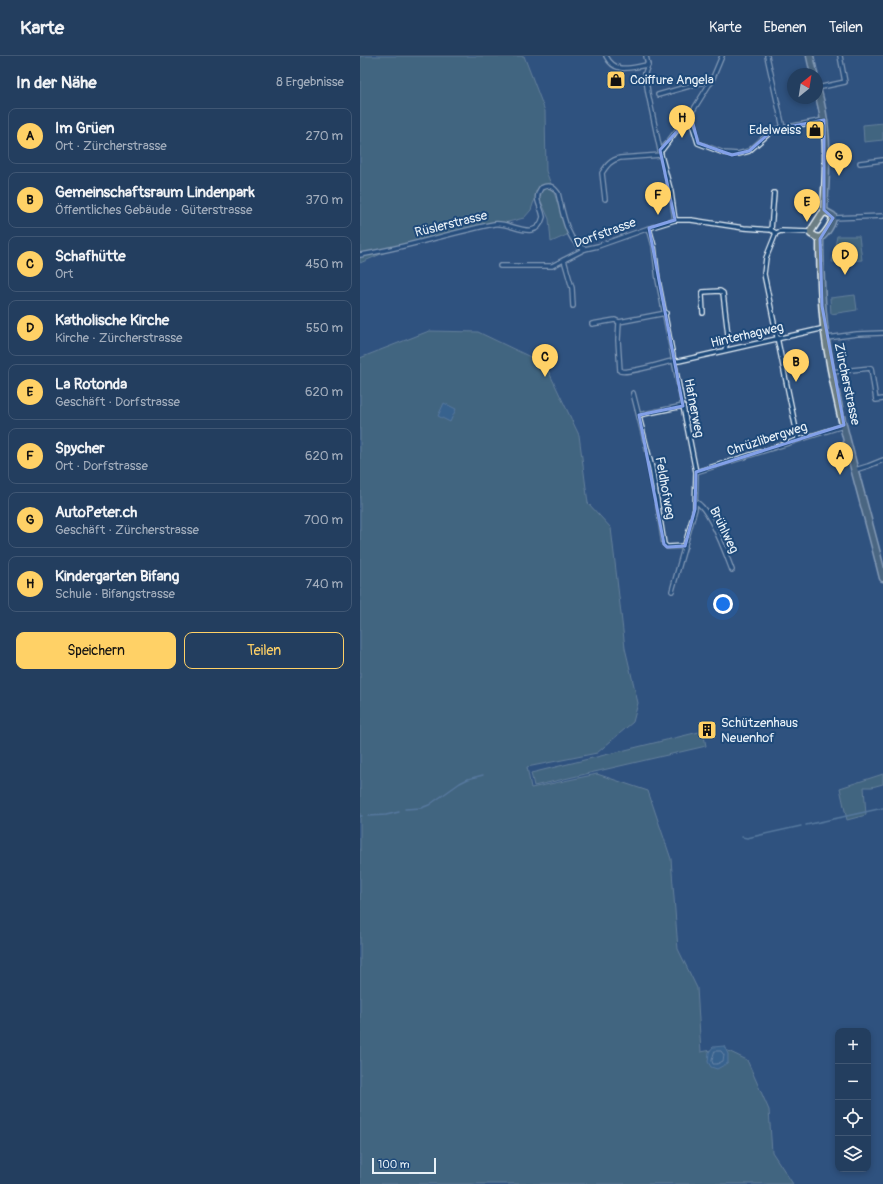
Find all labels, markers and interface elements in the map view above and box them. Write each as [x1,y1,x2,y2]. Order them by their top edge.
text: Karte [20,16,64,40]
text: Karte [709,19,742,36]
text: Ebenen [764,19,807,36]
text: Teilen [829,19,863,36]
north arrow [787,68,823,104]
shop icon: Coiffure Angela [605,69,627,91]
text: In der Nähe [16,72,97,93]
place label: Coiffure Angela [630,72,714,88]
text: 8 Ergebnisse [276,74,344,90]
pin: H [669,105,695,138]
text: Im Grüen [55,119,114,138]
shop icon: Edelweiss [804,119,826,141]
place label: Edelweiss [749,122,801,138]
text: A [26,128,34,144]
text: 270 m [306,128,343,144]
text: Ort · Zürcherstrasse [55,138,167,154]
pin: G [826,143,852,176]
pin: F [645,182,671,215]
text: Gemeinschaftsraum Lindenpark [55,183,255,202]
pin: E [794,189,820,222]
text: B [26,192,34,208]
text: 370 m [306,192,343,208]
text: Öffentliches Gebäude · Güterstrasse [55,202,252,218]
street label: Rüslerstrasse [413,207,489,241]
street label: Dorfstrasse [572,214,639,252]
pin: D [832,242,858,275]
text: Schafhütte [55,247,126,266]
text: C [26,256,34,272]
text: 450 m [305,256,343,272]
text: Ort [55,266,73,282]
text: Katholische Kirche [55,311,169,330]
street label: Hinterhagweg [709,319,785,351]
text: D [26,320,34,336]
text: 550 m [306,320,343,336]
text: Kirche · Zürcherstrasse [55,330,183,346]
street label: Zürcherstrasse [830,341,864,427]
pin: C [532,344,558,377]
pin: B [783,349,809,382]
text: La Rotonda [55,375,127,394]
street label: Hafnerweg [680,377,708,439]
text: E [27,384,33,400]
text: 620 m [305,384,343,400]
text: Geschäft · Dorfstrasse [55,394,180,410]
street label: Chrüzlibergweg [725,418,810,459]
text: Spycher [55,439,105,458]
pin: A [827,442,853,475]
text: F [26,448,34,464]
text: 620 m [305,448,343,464]
street label: Feldhofweg [652,455,678,521]
text: Ort · Dorfstrasse [55,458,148,474]
text: AutoPeter.ch [55,503,137,522]
street label: Brühlweg [706,504,742,556]
text: G [26,512,34,528]
text: 700 m [304,512,343,528]
text: Geschäft · Zürcherstrasse [55,522,199,538]
text: Kindergarten Bifang [55,567,179,586]
text: H [26,576,34,592]
text: 740 m [305,576,343,592]
text: Schule · Bifangstrasse [55,586,175,602]
your location [713,594,733,614]
button: Speichern [16,632,176,669]
button: Teilen [184,632,344,669]
place label: Schützenhaus Neuenhof [721,715,798,746]
building icon: Schützenhaus Neuenhof [696,719,718,741]
map controls [835,1028,871,1172]
button: + [835,1028,871,1064]
button: − [835,1064,871,1100]
button: locate [835,1100,871,1136]
button: layers [835,1136,871,1172]
scale bar [372,1156,436,1175]
text: 100 m [378,1158,409,1171]

